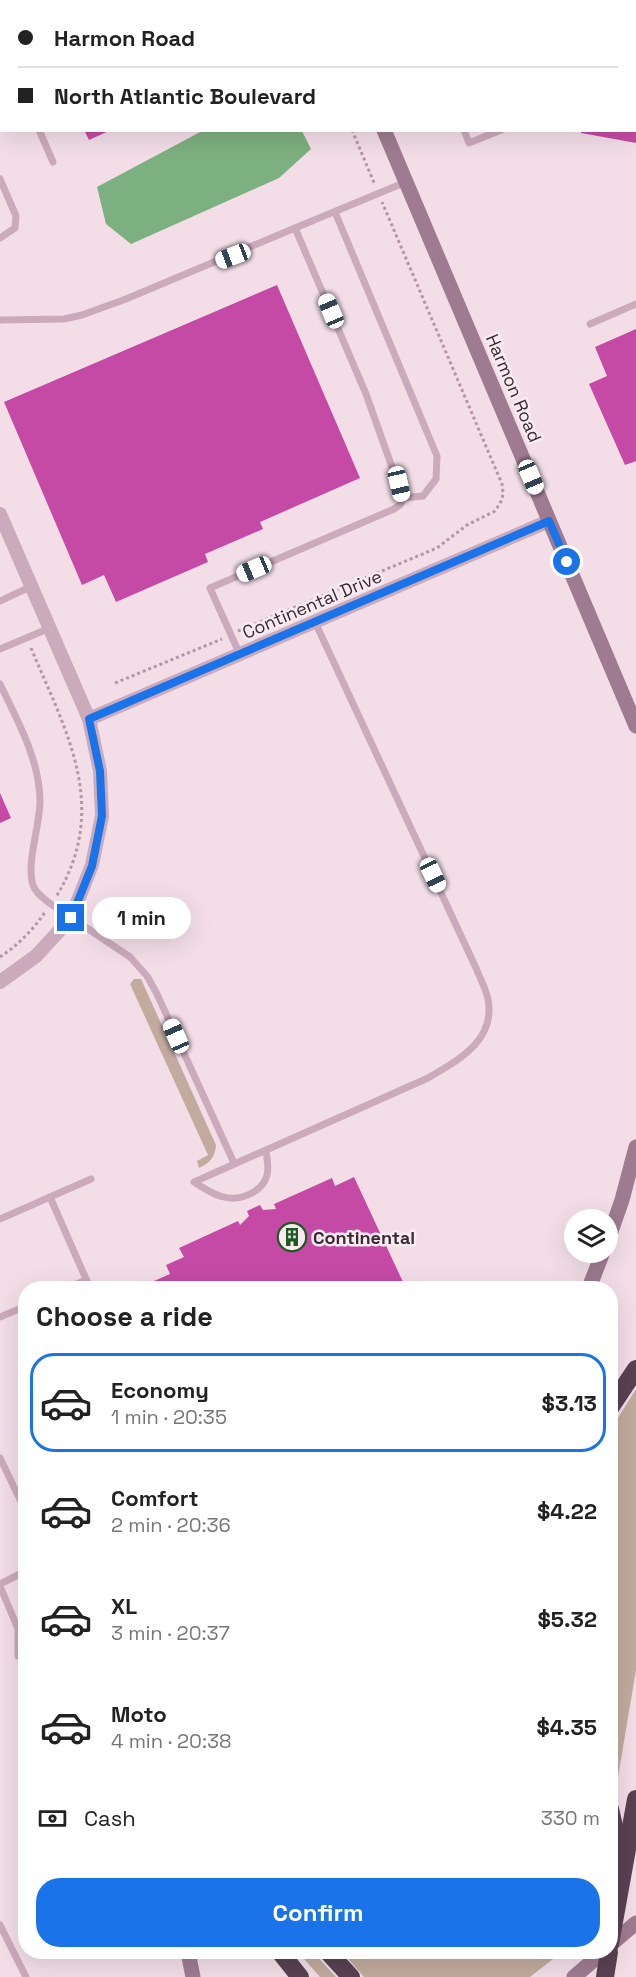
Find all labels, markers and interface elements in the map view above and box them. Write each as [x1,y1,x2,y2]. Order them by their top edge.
text: Harmon Road [54,24,195,52]
text: North Atlantic Boulevard [54,82,316,110]
car [213,241,253,271]
car [316,291,346,331]
street label: Harmon Road [481,330,547,446]
car [516,457,546,497]
car [386,464,412,504]
route start [553,548,580,575]
car [234,554,274,584]
street label: Continental Drive [239,564,385,644]
car [417,855,449,895]
callout: 1 min [92,897,191,939]
route end [57,904,84,931]
text: 1 min [117,905,166,931]
car [160,1016,192,1056]
map controls [564,1209,618,1263]
button: layers [564,1209,618,1263]
building icon: Continental [276,1221,308,1253]
place label: Continental [313,1226,415,1249]
text: Choose a ride [36,1299,213,1334]
icon: car [39,1376,93,1430]
text: Economy [111,1376,209,1404]
text: $3.13 [542,1389,597,1417]
text: 1 min · 20:35 [111,1404,227,1430]
icon: car [39,1484,93,1538]
text: Comfort [111,1484,199,1512]
text: $4.22 [537,1497,597,1525]
text: 2 min · 20:36 [111,1512,231,1538]
icon: car [39,1592,93,1646]
text: XL [111,1592,137,1620]
text: $5.32 [537,1605,597,1633]
text: 3 min · 20:37 [111,1620,230,1646]
icon: car [39,1700,93,1754]
text: Moto [111,1700,167,1728]
text: $4.35 [537,1713,597,1741]
text: 4 min · 20:38 [111,1728,232,1754]
icon: cash [36,1802,69,1835]
text: Cash [84,1804,136,1832]
text: 330 m [541,1805,600,1831]
button: Confirm [36,1878,600,1947]

